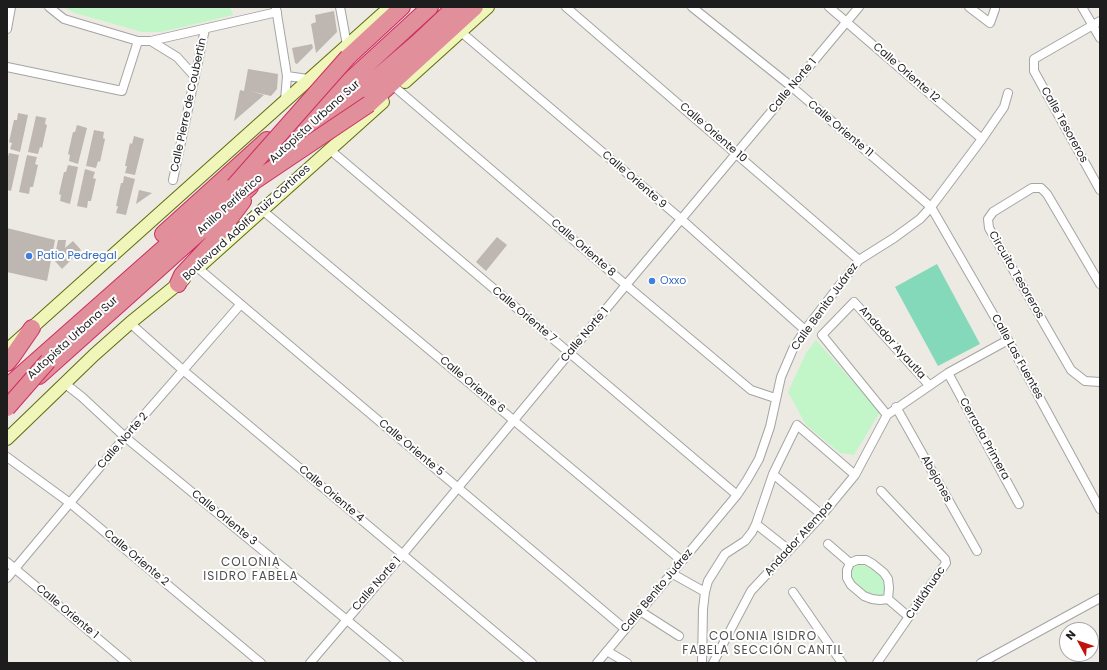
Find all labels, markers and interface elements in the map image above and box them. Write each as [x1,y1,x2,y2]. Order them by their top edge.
street label: Calle Pierre de Coubertin [168,37,210,173]
street label: Calle Oriente 12 [870,40,942,106]
street label: Calle Norte 1 [766,56,820,116]
street label: Autopista Urbana Sur [267,78,363,166]
street label: Calle Tesoreros [1038,85,1090,165]
street label: Calle Oriente 11 [805,98,875,160]
street label: Calle Oriente 10 [677,100,749,166]
street label: Calle Oriente 9 [599,148,669,212]
street label: Boulevard Adolfo Ruiz Cortines [181,162,313,284]
street label: Anillo Periférico [195,172,265,238]
street label: Calle Oriente 8 [548,216,618,280]
street label: Circuito Tesoreros [986,229,1046,321]
place label: Patio Pedregal [37,249,117,263]
marker: Patio Pedregal [24,251,34,261]
street label: Calle Benito Juárez [789,261,861,353]
place label: Oxxo [660,274,686,288]
marker: Oxxo [647,276,657,286]
street label: Calle Oriente 7 [489,284,559,346]
street label: Autopista Urbana Sur [25,294,121,382]
street label: Andador Ayautla [856,304,928,382]
street label: Calle Norte 1 [558,305,612,365]
street label: Calle Las Fuentes [988,312,1046,402]
street label: Calle Oriente 6 [437,354,507,416]
street label: Cerrada Primera [956,396,1012,482]
street label: Calle Norte 2 [95,410,151,472]
street label: Calle Oriente 5 [376,417,446,479]
street label: Abejones [918,453,954,505]
street label: Calle Oriente 4 [296,463,366,525]
street label: Calle Oriente 3 [189,487,259,549]
street label: Andador Atempa [762,499,836,579]
street label: Calle Oriente 2 [101,527,171,589]
street label: Calle Benito Juárez [618,547,696,635]
street label: Calle Norte 1 [350,554,404,614]
district label: COLONIA ISIDRO FABELA [203,556,299,584]
street label: Cuitláhuac [904,564,948,622]
street label: Calle Oriente 1 [33,582,101,642]
north arrow [1059,622,1099,662]
text: N [1062,627,1079,643]
district label: COLONIA ISIDRO FABELA SECCIÓN CANTIL [682,630,844,658]

